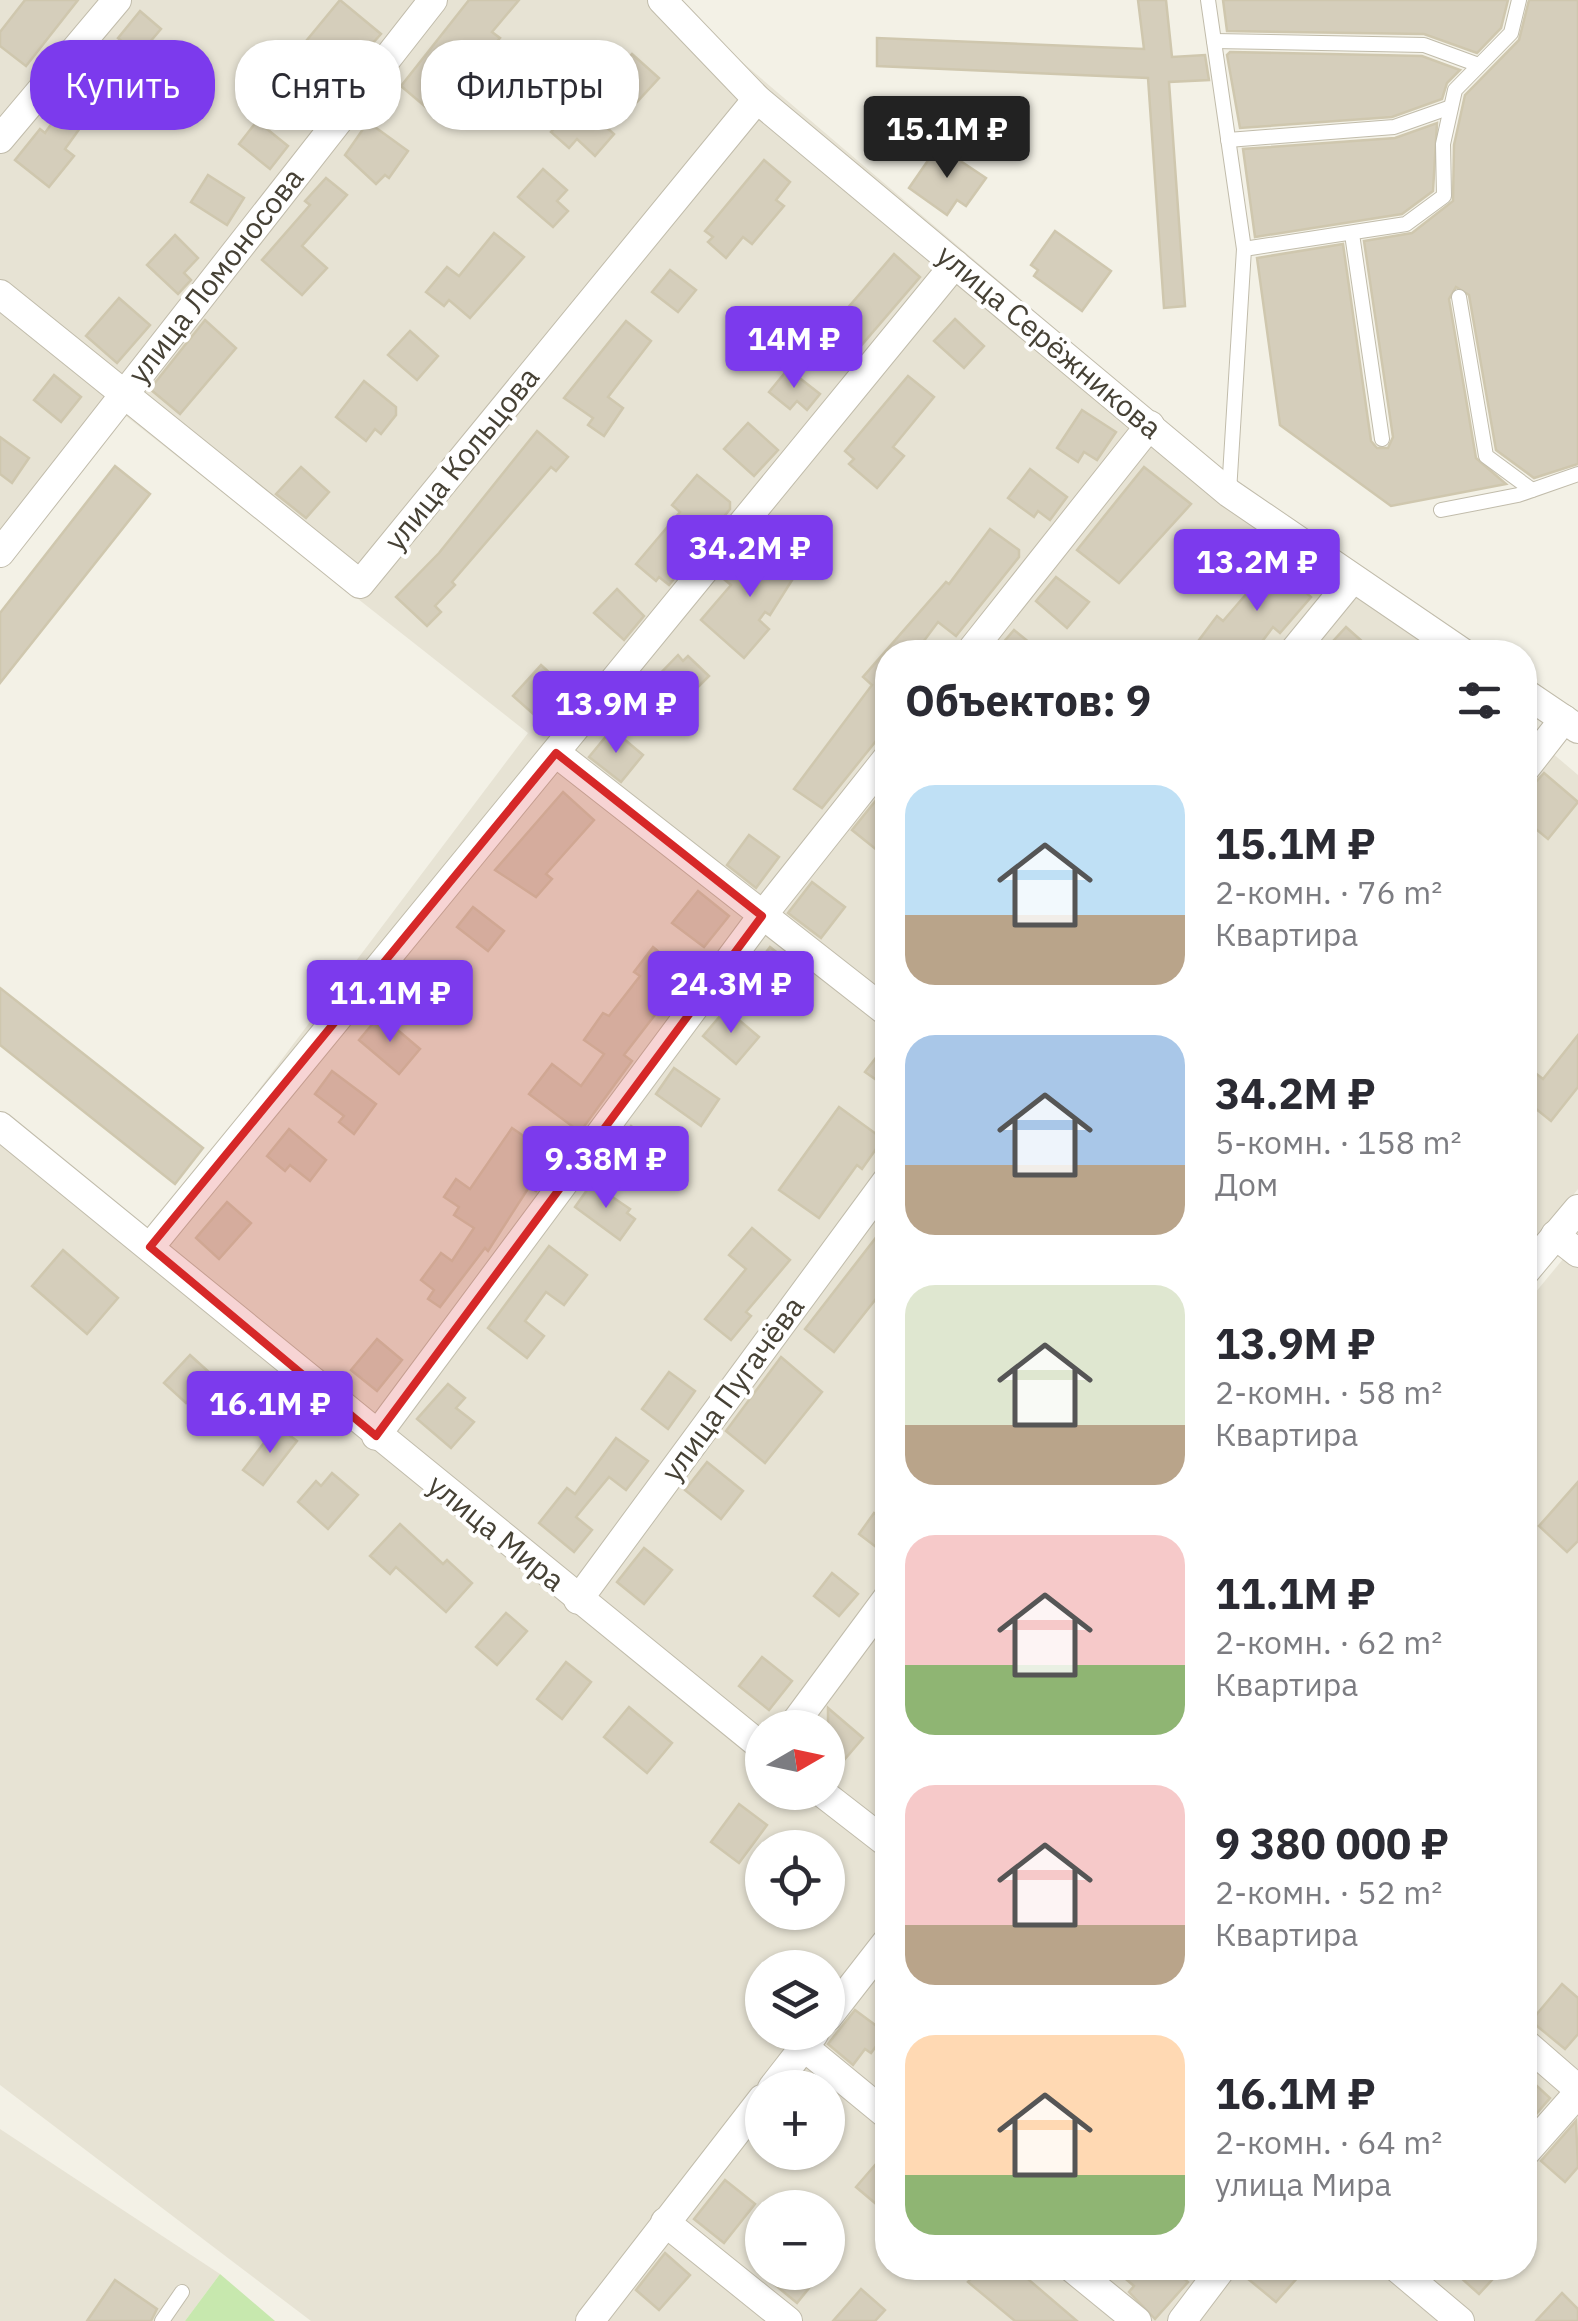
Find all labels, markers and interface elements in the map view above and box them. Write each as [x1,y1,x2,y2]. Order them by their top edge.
chip: Купить [30,40,215,130]
chip: Снять [235,40,401,130]
chip: Фильтры [421,40,639,130]
pin: 15.1M ₽ [855,96,1039,181]
text: 15.1M ₽ [886,107,1008,149]
street label: улица Ломоносова [118,159,311,391]
street label: улица Серёжникова [929,235,1171,447]
pin: 14M ₽ [724,306,864,391]
text: 14M ₽ [747,317,841,359]
street label: улица Кольцова [375,358,547,558]
pin: 34.2M ₽ [658,515,842,600]
text: 34.2M ₽ [689,526,811,568]
pin: 13.2M ₽ [1165,529,1349,614]
text: 13.2M ₽ [1196,540,1318,582]
pin: 13.9M ₽ [524,671,708,756]
text: Объектов: 9 [905,673,1151,728]
icon: filters [1452,673,1507,728]
text: 13.9M ₽ [555,682,677,724]
text: 15.1M ₽ [1215,816,1376,871]
icon: home [985,825,1105,945]
text: 2-комн. · 76 m² [1215,871,1442,913]
text: Квартира [1215,913,1358,955]
pin: 24.3M ₽ [639,951,823,1036]
pin: 11.1M ₽ [298,960,482,1045]
text: 24.3M ₽ [670,962,792,1004]
text: 11.1M ₽ [329,971,451,1013]
text: 34.2M ₽ [1215,1066,1376,1121]
icon: home [985,1075,1105,1195]
text: 5-комн. · 158 m² [1215,1121,1461,1163]
pin: 9.38M ₽ [514,1126,698,1211]
text: 9.38M ₽ [545,1137,667,1179]
text: Дом [1215,1163,1278,1205]
street label: улица Пугачёва [652,1288,812,1488]
text: 13.9M ₽ [1215,1316,1376,1371]
icon: home [985,1325,1105,1445]
pin: 16.1M ₽ [178,1371,362,1456]
text: 2-комн. · 58 m² [1215,1371,1442,1413]
text: 16.1M ₽ [209,1382,331,1424]
text: Квартира [1215,1413,1358,1455]
street label: улица Мира [420,1465,574,1599]
text: 11.1M ₽ [1215,1566,1376,1621]
icon: home [985,1575,1105,1695]
text: 2-комн. · 62 m² [1215,1621,1442,1663]
text: Квартира [1215,1663,1358,1705]
north arrow [745,1710,845,1810]
map controls [745,1710,845,2290]
text: 9 380 000 ₽ [1215,1816,1449,1871]
icon: home [985,1825,1105,1945]
button: locate [745,1830,845,1930]
text: 2-комн. · 52 m² [1215,1871,1442,1913]
text: Квартира [1215,1913,1358,1955]
button: layers [745,1950,845,2050]
text: 16.1M ₽ [1215,2066,1376,2121]
button: + [745,2070,845,2170]
icon: home [985,2075,1105,2195]
text: 2-комн. · 64 m² [1215,2121,1442,2163]
text: улица Мира [1215,2163,1392,2205]
button: − [745,2190,845,2290]

